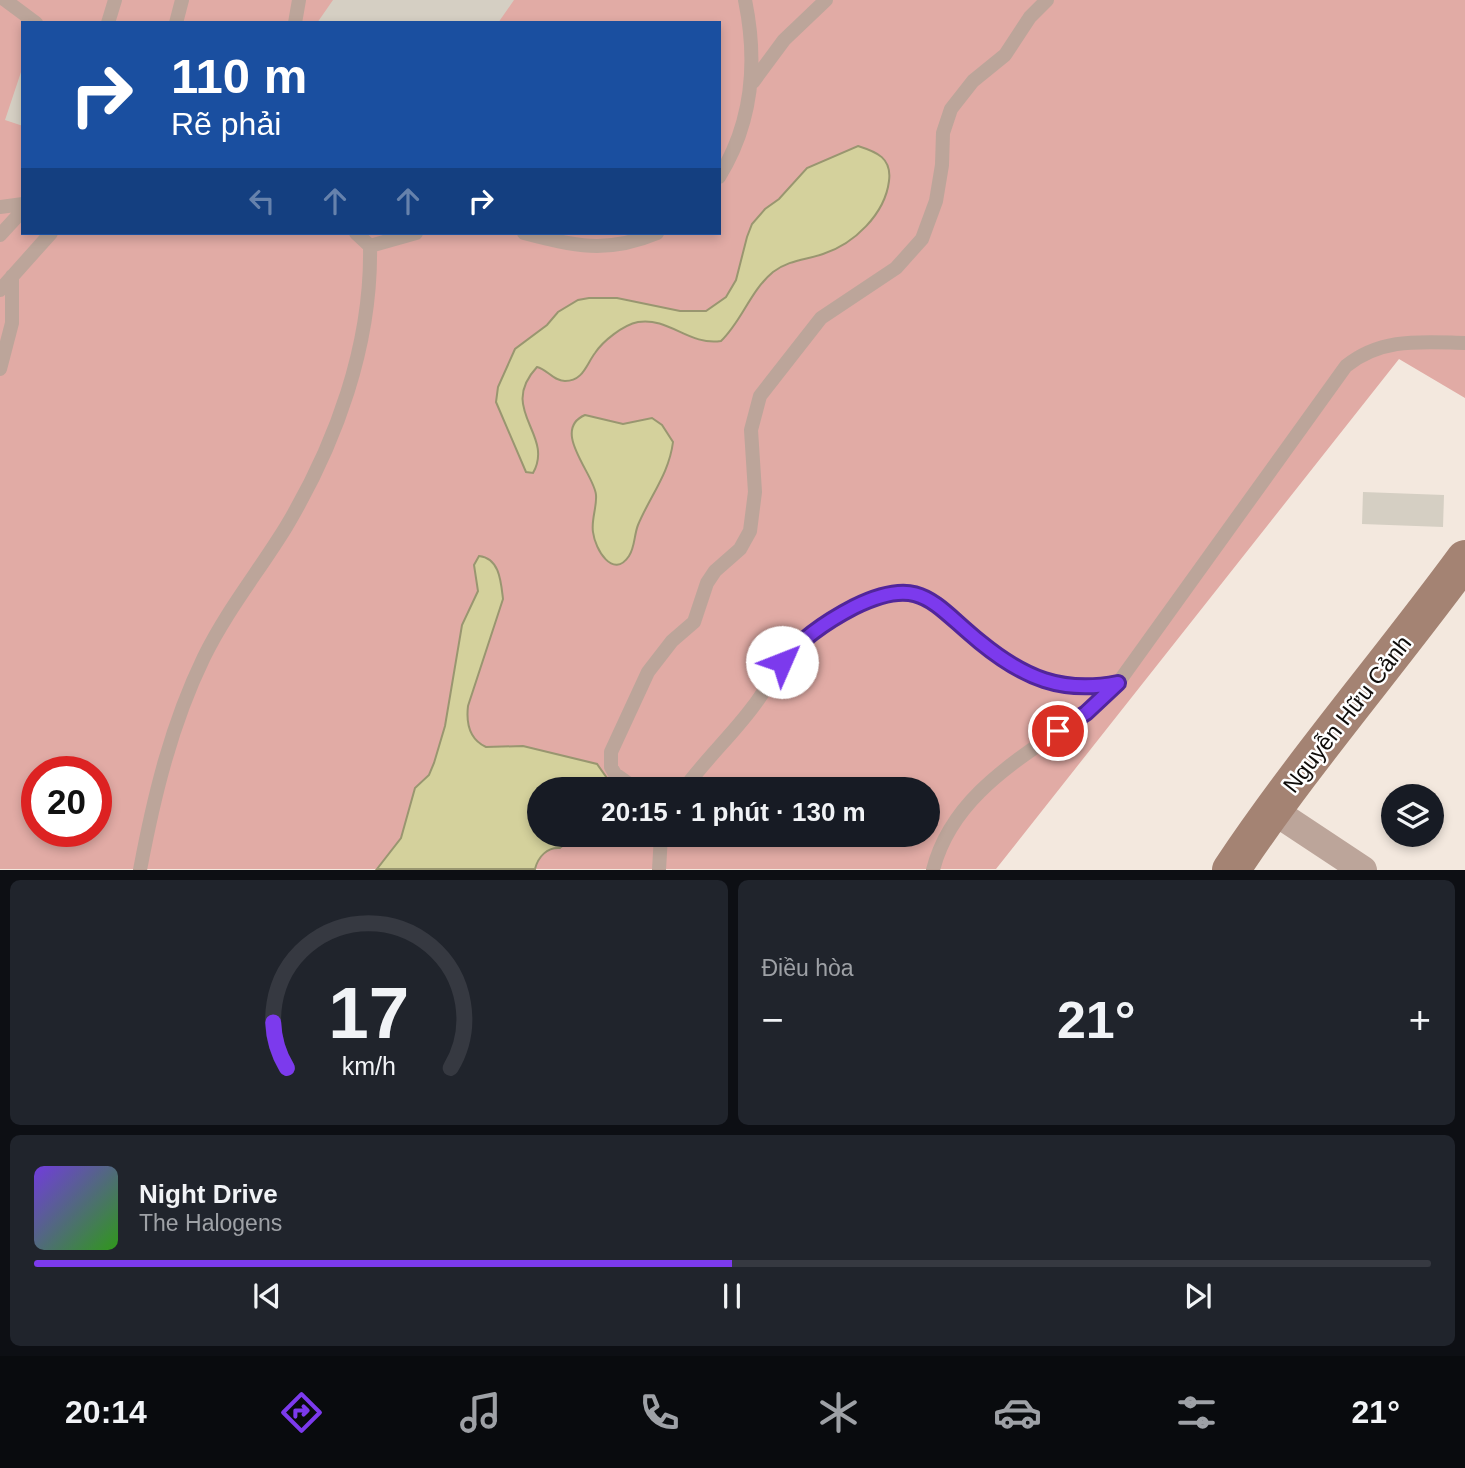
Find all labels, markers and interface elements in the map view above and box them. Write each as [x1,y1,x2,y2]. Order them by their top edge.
icon: right [56,49,147,140]
text: 110 m [171,49,307,103]
text: Rẽ phải [171,106,281,142]
icon: left [243,182,281,220]
icon: ahead [316,182,354,220]
icon: ahead [389,182,427,220]
icon: right [462,182,500,220]
position arrow [745,625,819,699]
street label: Nguyễn Hữu Cảnh [1278,630,1416,798]
pin [1028,701,1088,761]
icon: arrive [1039,712,1077,750]
speed limit sign: 20 [21,756,112,847]
map controls [1381,784,1444,847]
button: layers [1381,784,1444,847]
text: 20:15 · 1 phút · 130 m [601,797,866,827]
text: Điều hòa [762,955,854,981]
text: 17 [328,973,409,1054]
text: 21° [1057,991,1136,1049]
text: − [762,999,784,1041]
text: + [1409,999,1431,1041]
text: km/h [342,1052,396,1080]
text: Night Drive [139,1179,278,1209]
text: The Halogens [139,1210,282,1236]
icon: previous [248,1277,286,1315]
icon: pause [713,1277,751,1315]
icon: next [1179,1277,1217,1315]
icon: directions [277,1388,326,1437]
icon: music [456,1388,505,1437]
icon: phone [635,1388,684,1437]
icon: climate [814,1388,863,1437]
icon: car [993,1388,1042,1437]
icon: filters [1172,1388,1221,1437]
text: 20:14 [65,1394,147,1430]
text: 21° [1352,1394,1400,1430]

